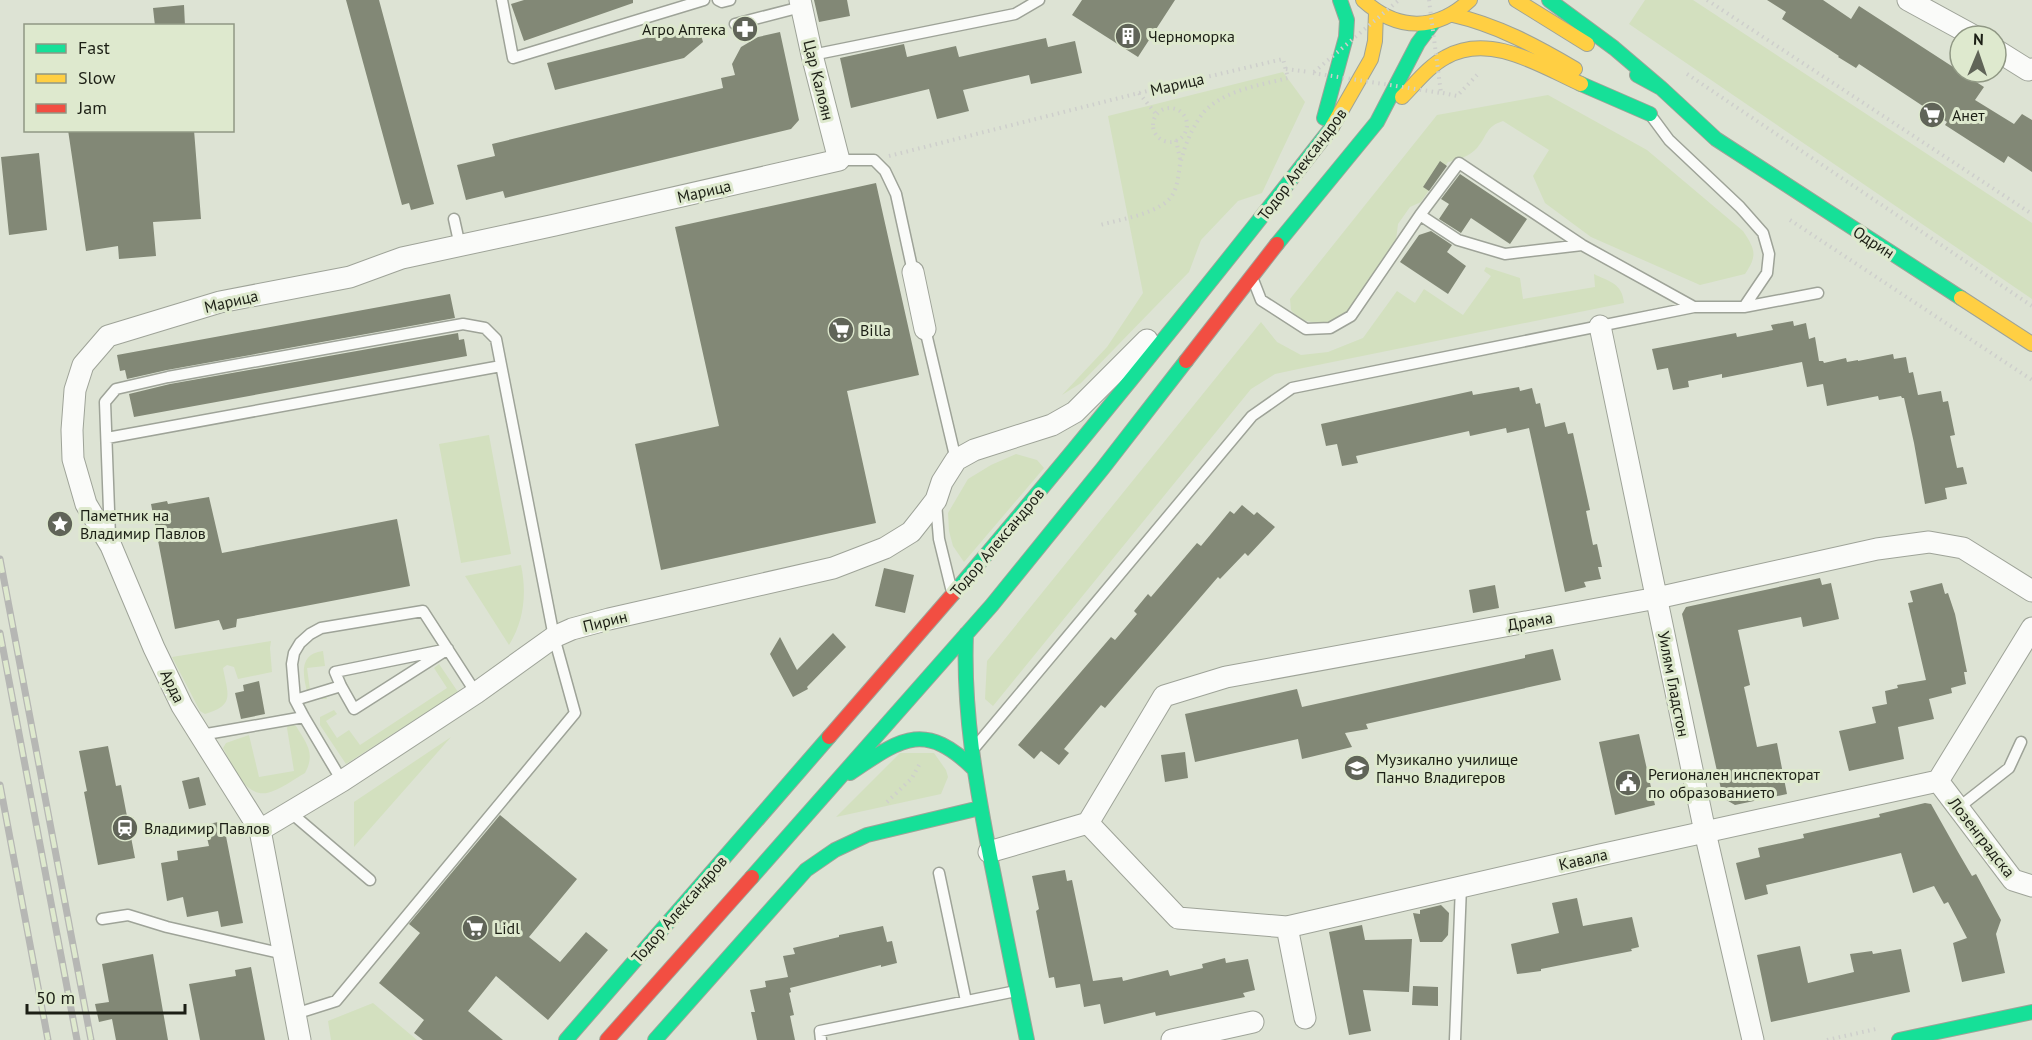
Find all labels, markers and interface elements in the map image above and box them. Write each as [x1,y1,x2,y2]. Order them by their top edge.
pharmacy icon: Агро Аптека [730,14,760,44]
place label: Агро Аптека [642,19,726,39]
building icon: Черноморка [1113,21,1143,51]
legend [24,24,234,132]
north arrow [1948,24,2008,84]
place label: Черноморка [1148,26,1235,46]
text: N [1973,29,1984,49]
text: Fast [78,36,110,59]
street label: Цар Калоян [799,38,839,122]
text: Slow [78,66,116,89]
street label: Марица [1148,68,1206,100]
text: Jam [77,96,107,119]
supermarket icon: Анет [1917,100,1947,130]
street label: Тодор Александров [1253,104,1351,224]
place label: Анет [1952,105,1985,125]
street label: Марица [675,175,733,207]
street label: Одрин [1850,221,1898,263]
street label: Марица [202,285,260,317]
supermarket icon: Billa [826,315,856,345]
place label: Billa [860,320,891,340]
street label: Тодор Александров [946,484,1048,600]
place label: Паметник на Владимир Павлов [80,505,206,543]
place icon: Паметник на Владимир Павлов [45,509,75,539]
street label: Пирин [581,606,629,636]
street label: Драма [1506,607,1554,635]
street label: Уилям Гладстон [1654,629,1694,739]
street label: Арда [156,666,190,706]
place label: Музикално училище Панчо Владигеров [1376,749,1518,787]
school or university icon: Музикално училище Панчо Владигеров [1342,753,1372,783]
place label: Регионален инспекторат по образованието [1648,764,1821,802]
public building icon: Регионален инспекторат по образованието [1613,768,1643,798]
street label: Лозенградска [1944,792,2020,881]
station icon: Владимир Павлов [110,813,140,843]
place label: Владимир Павлов [144,818,270,838]
street label: Кавала [1557,844,1609,874]
street label: Тодор Александров [627,851,731,967]
supermarket icon: Lidl [460,913,490,943]
place label: Lidl [494,918,520,938]
scale bar [27,977,184,1015]
text: 50 m [36,986,75,1009]

